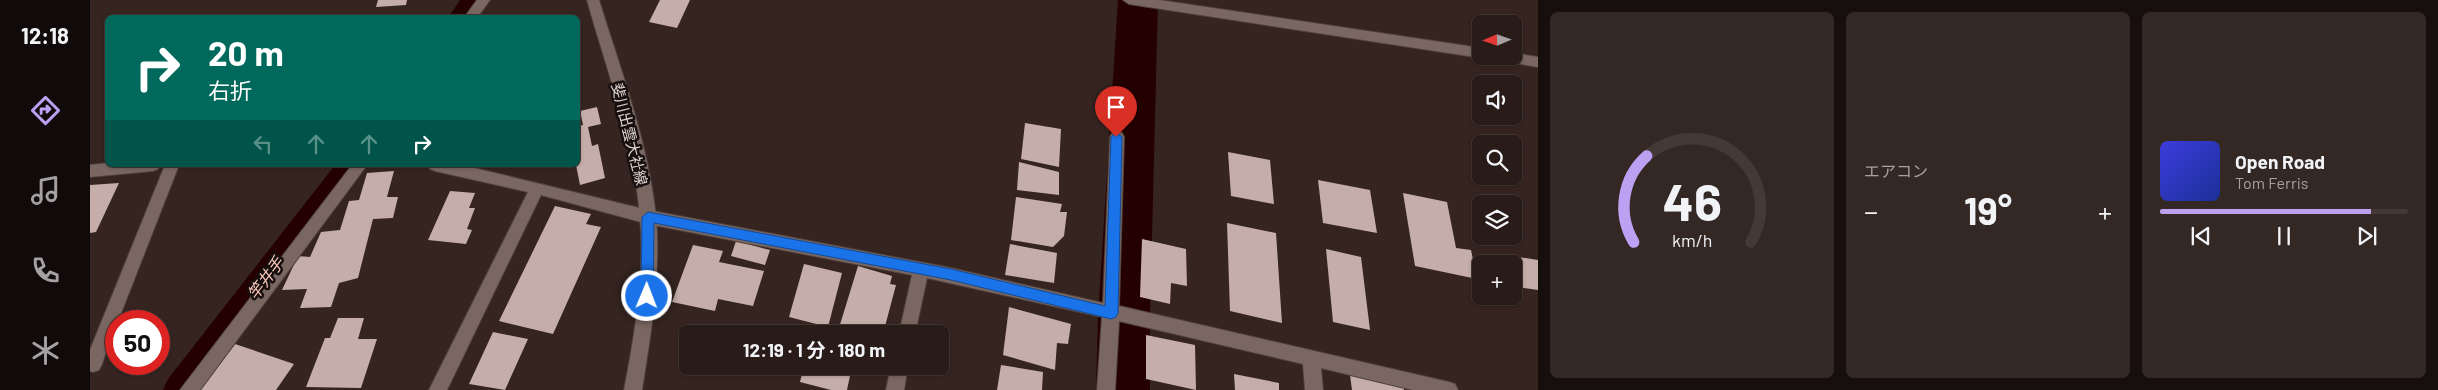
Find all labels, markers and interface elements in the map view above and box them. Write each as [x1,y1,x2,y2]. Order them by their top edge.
north arrow [1472,15,1522,65]
map controls [1472,15,1522,305]
text: 12:18 [21,22,69,48]
text: 20 m [208,31,284,73]
icon: right [125,35,190,100]
button: sound [1472,75,1522,125]
text: 右折 [208,77,252,103]
street label: 斐川出雲大社線 [609,81,651,187]
pin [1095,86,1137,137]
icon: directions [28,93,63,128]
icon: arrive [1102,93,1130,121]
icon: left [249,130,277,158]
icon: ahead [302,130,330,158]
icon: ahead [355,130,383,158]
icon: right [408,130,436,158]
button: search [1472,135,1522,185]
text: Open Road [2235,150,2325,173]
text: エアコン [1864,161,1928,180]
text: 46 [1662,169,1722,231]
icon: music [28,173,63,208]
text: Tom Ferris [2235,173,2309,192]
text: 19° [1964,187,2012,233]
text: − [1864,194,1878,228]
text: + [2098,194,2112,228]
button: layers [1472,195,1522,245]
icon: previous [2187,222,2215,250]
icon: pause [2270,222,2298,250]
icon: next [2353,222,2381,250]
text: km/h [1672,229,1712,251]
water label: 竿井手 [243,252,288,303]
icon: phone [28,253,63,288]
button: + [1472,255,1522,305]
position arrow [620,269,672,321]
speed limit sign: 50 [105,310,170,375]
icon: climate [28,333,63,368]
text: 12:19 · 1 分 · 180 m [743,338,885,361]

